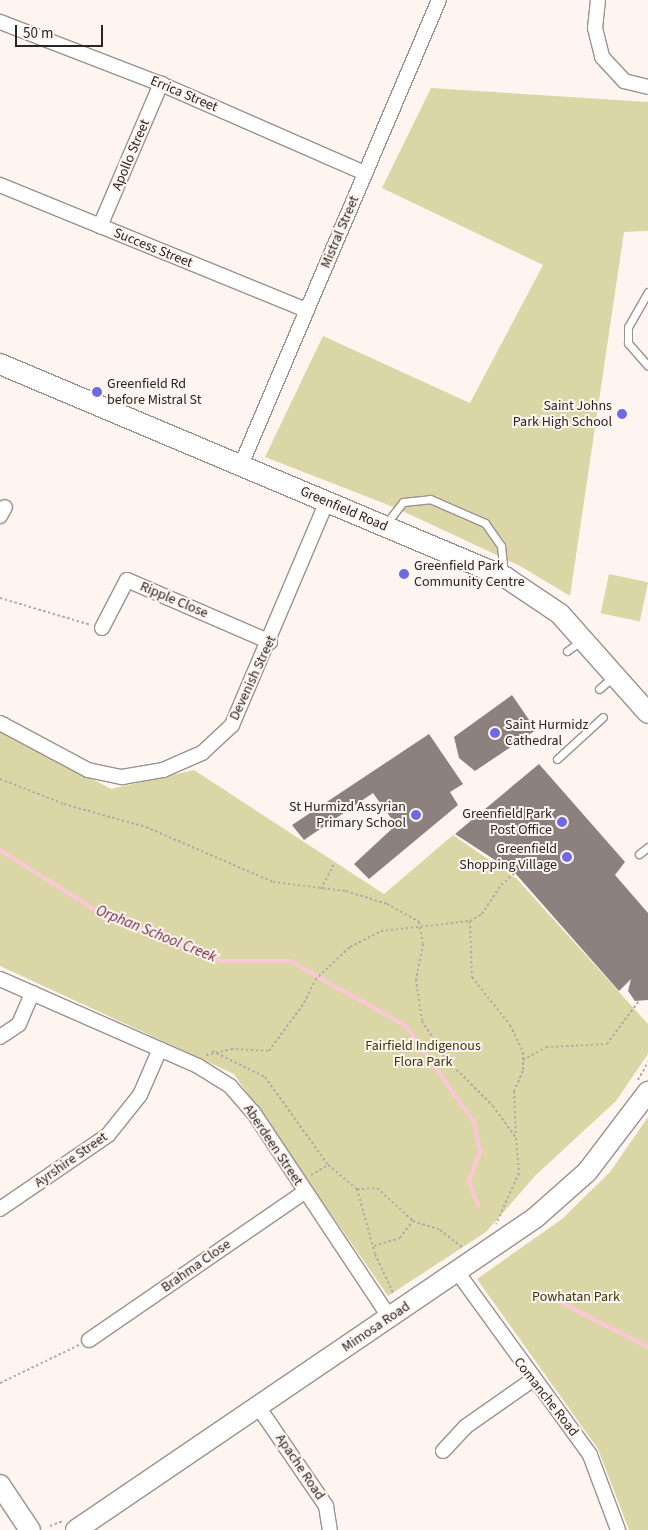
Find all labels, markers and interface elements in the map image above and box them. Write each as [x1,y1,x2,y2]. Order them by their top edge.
scale bar [18,15,105,47]
text: 50 m [23,23,53,44]
street label: Errica Street [148,72,220,116]
street label: Apollo Street [109,117,153,193]
street label: Mistral Street [317,193,363,271]
street label: Success Street [111,225,195,271]
place label: Greenfield Rd before Mistral St [107,376,201,408]
marker: Greenfield Rd before Mistral St [91,386,103,398]
place label: Saint Johns Park High School [513,398,612,431]
marker: Saint Johns Park High School [616,408,628,420]
street label: Greenfield Road [298,483,390,535]
place label: Greenfield Park Community Centre [414,558,525,590]
marker: Greenfield Park Community Centre [398,568,410,580]
street label: Ripple Close [137,578,211,622]
street label: Devenish Street [226,633,280,723]
place label: Saint Hurmidz Cathedral [505,717,589,750]
marker: Saint Hurmidz Cathedral [489,727,501,739]
place label: St Hurmizd Assyrian Primary School [289,799,406,832]
place label: Greenfield Park Post Office [462,806,552,839]
marker: St Hurmizd Assyrian Primary School [410,809,422,821]
marker: Greenfield Park Post Office [556,816,568,828]
place label: Greenfield Shopping Village [459,841,557,874]
marker: Greenfield Shopping Village [561,851,573,863]
water label: Orphan School Creek [93,902,219,966]
park label: Fairfield Indigenous Flora Park [365,1038,481,1070]
street label: Aberdeen Street [240,1101,306,1189]
street label: Ayrshire Street [31,1129,111,1191]
street label: Brahma Close [158,1236,234,1296]
park label: Powhatan Park [532,1289,620,1305]
street label: Mimosa Road [339,1298,413,1356]
street label: Comanche Road [510,1354,582,1440]
street label: Apache Road [272,1431,328,1503]

